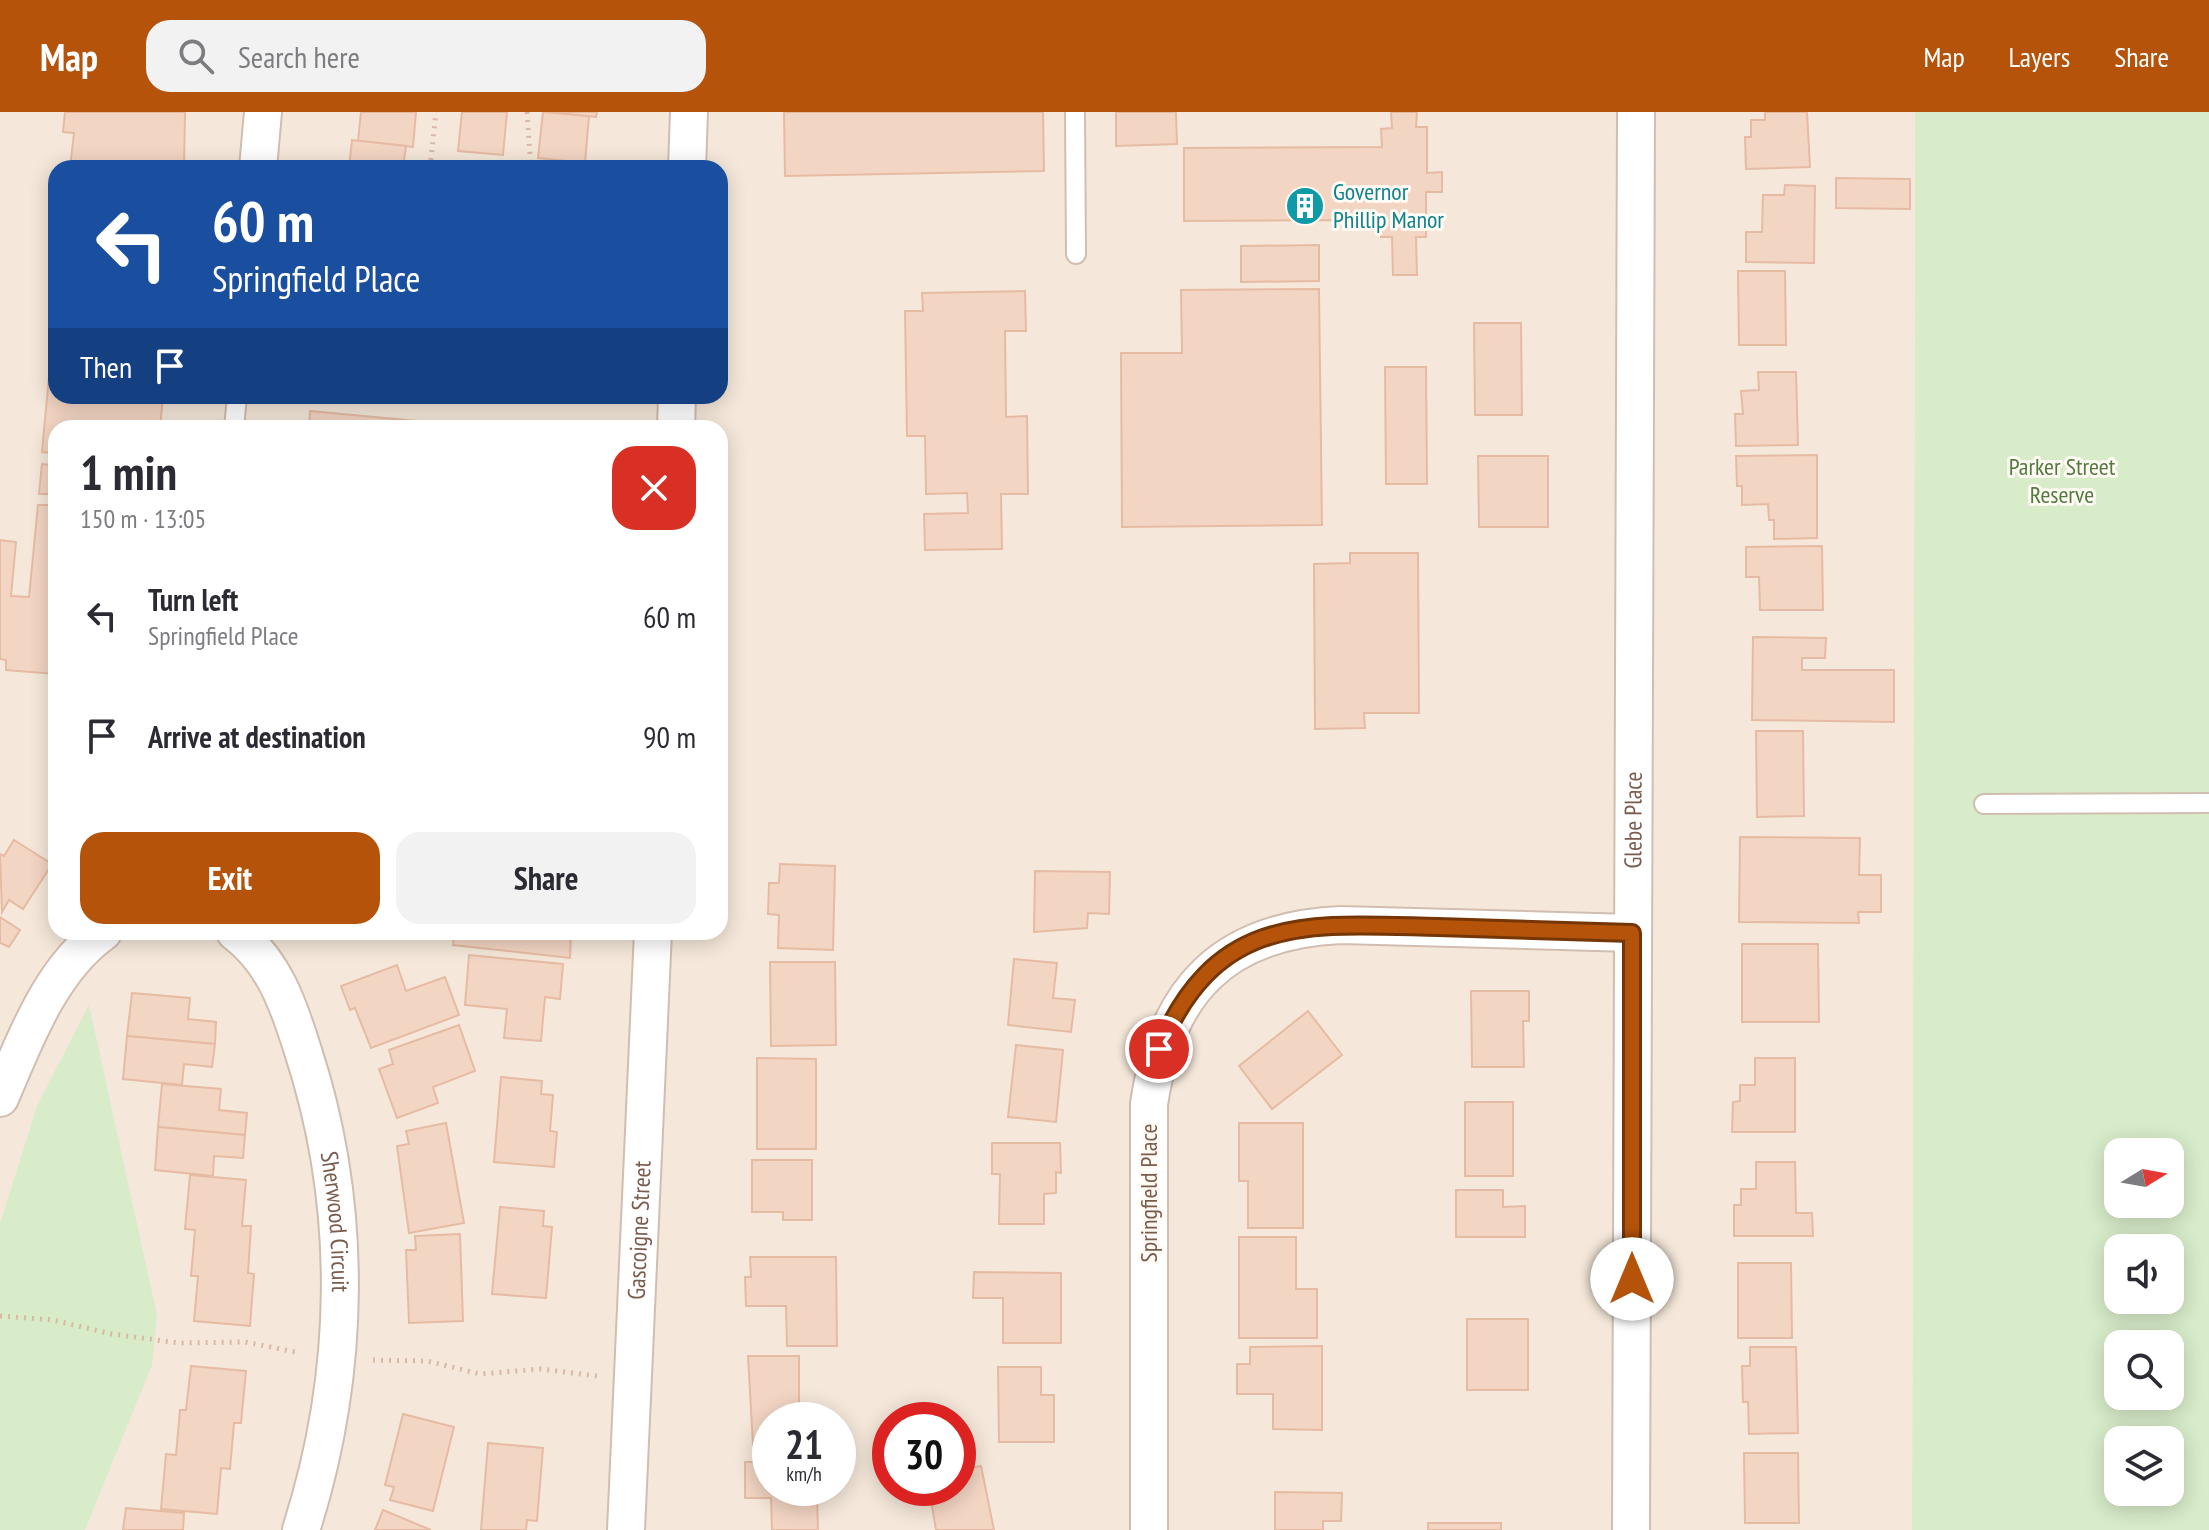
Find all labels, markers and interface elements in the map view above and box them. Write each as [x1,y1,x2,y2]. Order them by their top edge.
search box [146,20,706,92]
text: Map [40,32,98,81]
icon: search [174,34,218,78]
text: Search here [238,37,360,76]
text: Map [1923,38,1965,75]
text: Layers [2009,38,2070,75]
text: Share [2114,38,2169,75]
place label: Governor Phillip Manor [1333,176,1444,235]
text: 60 m [212,185,314,257]
building icon: Governor Phillip Manor [1284,185,1326,227]
icon: left [80,192,184,296]
text: Springfield Place [212,255,420,302]
icon: arrive [148,344,192,388]
text: Then [80,347,132,386]
text: 1 min [80,441,177,503]
button: close [612,446,696,530]
park label: Parker Street Reserve [2009,451,2116,510]
text: 150 m · 13:05 [80,502,206,535]
text: Turn left [148,580,238,619]
icon: left [80,594,124,638]
text: 60 m [643,597,696,636]
text: Springfield Place [148,619,299,652]
icon: arrive [80,714,124,758]
text: Arrive at destination [148,717,366,756]
text: 90 m [643,717,696,756]
street label: Glebe Place [1617,772,1649,868]
button: Exit [80,832,380,924]
button: Share [396,832,696,924]
pin [1125,1015,1193,1083]
icon: arrive [1137,1027,1181,1071]
street label: Springfield Place [1133,1124,1164,1262]
north arrow [2104,1138,2184,1218]
map controls [2104,1138,2184,1506]
street label: Sherwood Circuit [313,1149,356,1293]
street label: Gascoigne Street [620,1160,658,1300]
button: sound [2104,1234,2184,1314]
position arrow [1590,1237,1674,1321]
button: search [2104,1330,2184,1410]
speed limit sign: 30 [872,1402,976,1506]
text: 21 [785,1418,823,1470]
button: layers [2104,1426,2184,1506]
text: km/h [786,1461,822,1487]

